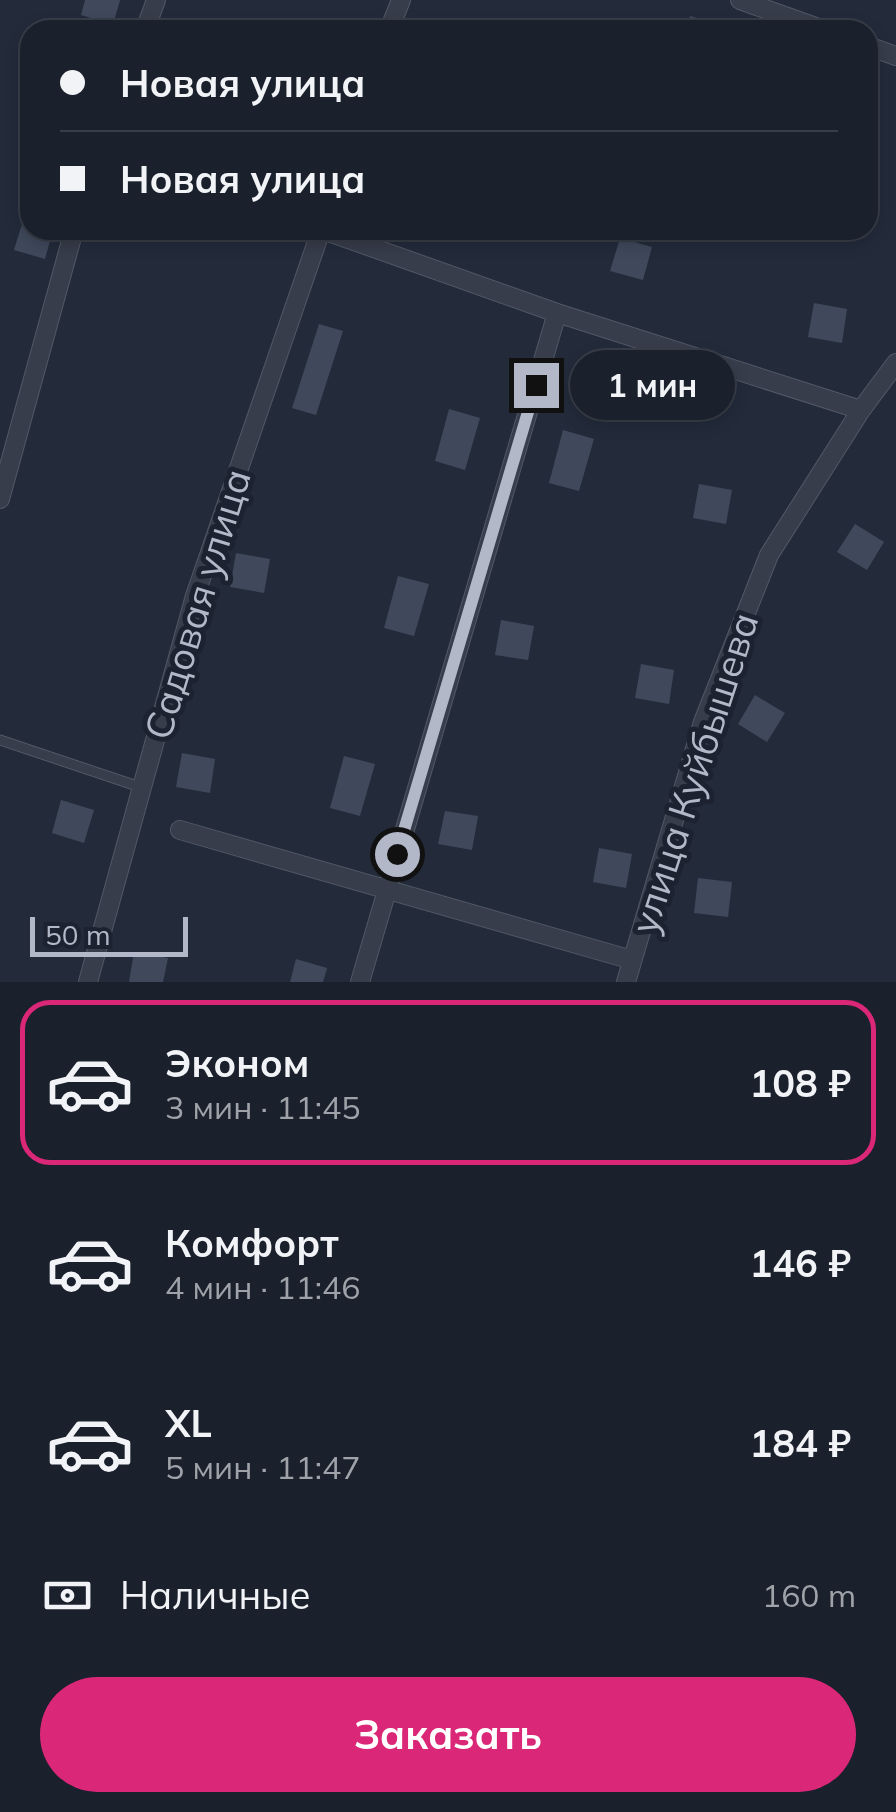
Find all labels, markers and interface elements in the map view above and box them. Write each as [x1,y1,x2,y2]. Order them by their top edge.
text: Новая улица [120,59,365,107]
text: Новая улица [120,155,365,203]
callout: 1 мин [571,350,736,420]
route end [514,363,559,408]
text: 1 мин [608,365,697,405]
street label: Садовая улица [133,463,261,745]
street label: улица Куйбышева [619,606,769,940]
route start [375,832,420,877]
scale bar [30,912,188,956]
text: 50 m [45,917,111,952]
icon: car [45,1038,135,1128]
text: Эконом [165,1039,309,1087]
text: 108 ₽ [749,1059,851,1107]
text: 3 мин · 11:45 [165,1087,360,1127]
icon: car [45,1218,135,1308]
text: Комфорт [165,1219,339,1267]
text: 146 ₽ [749,1239,851,1287]
text: 4 мин · 11:46 [165,1267,360,1307]
icon: car [45,1398,135,1488]
text: XL [165,1399,212,1447]
text: 184 ₽ [749,1419,851,1467]
text: 5 мин · 11:47 [165,1447,360,1487]
icon: cash [40,1568,95,1623]
text: Наличные [120,1571,311,1619]
text: 160 m [762,1575,856,1615]
button: Заказать [40,1677,856,1792]

